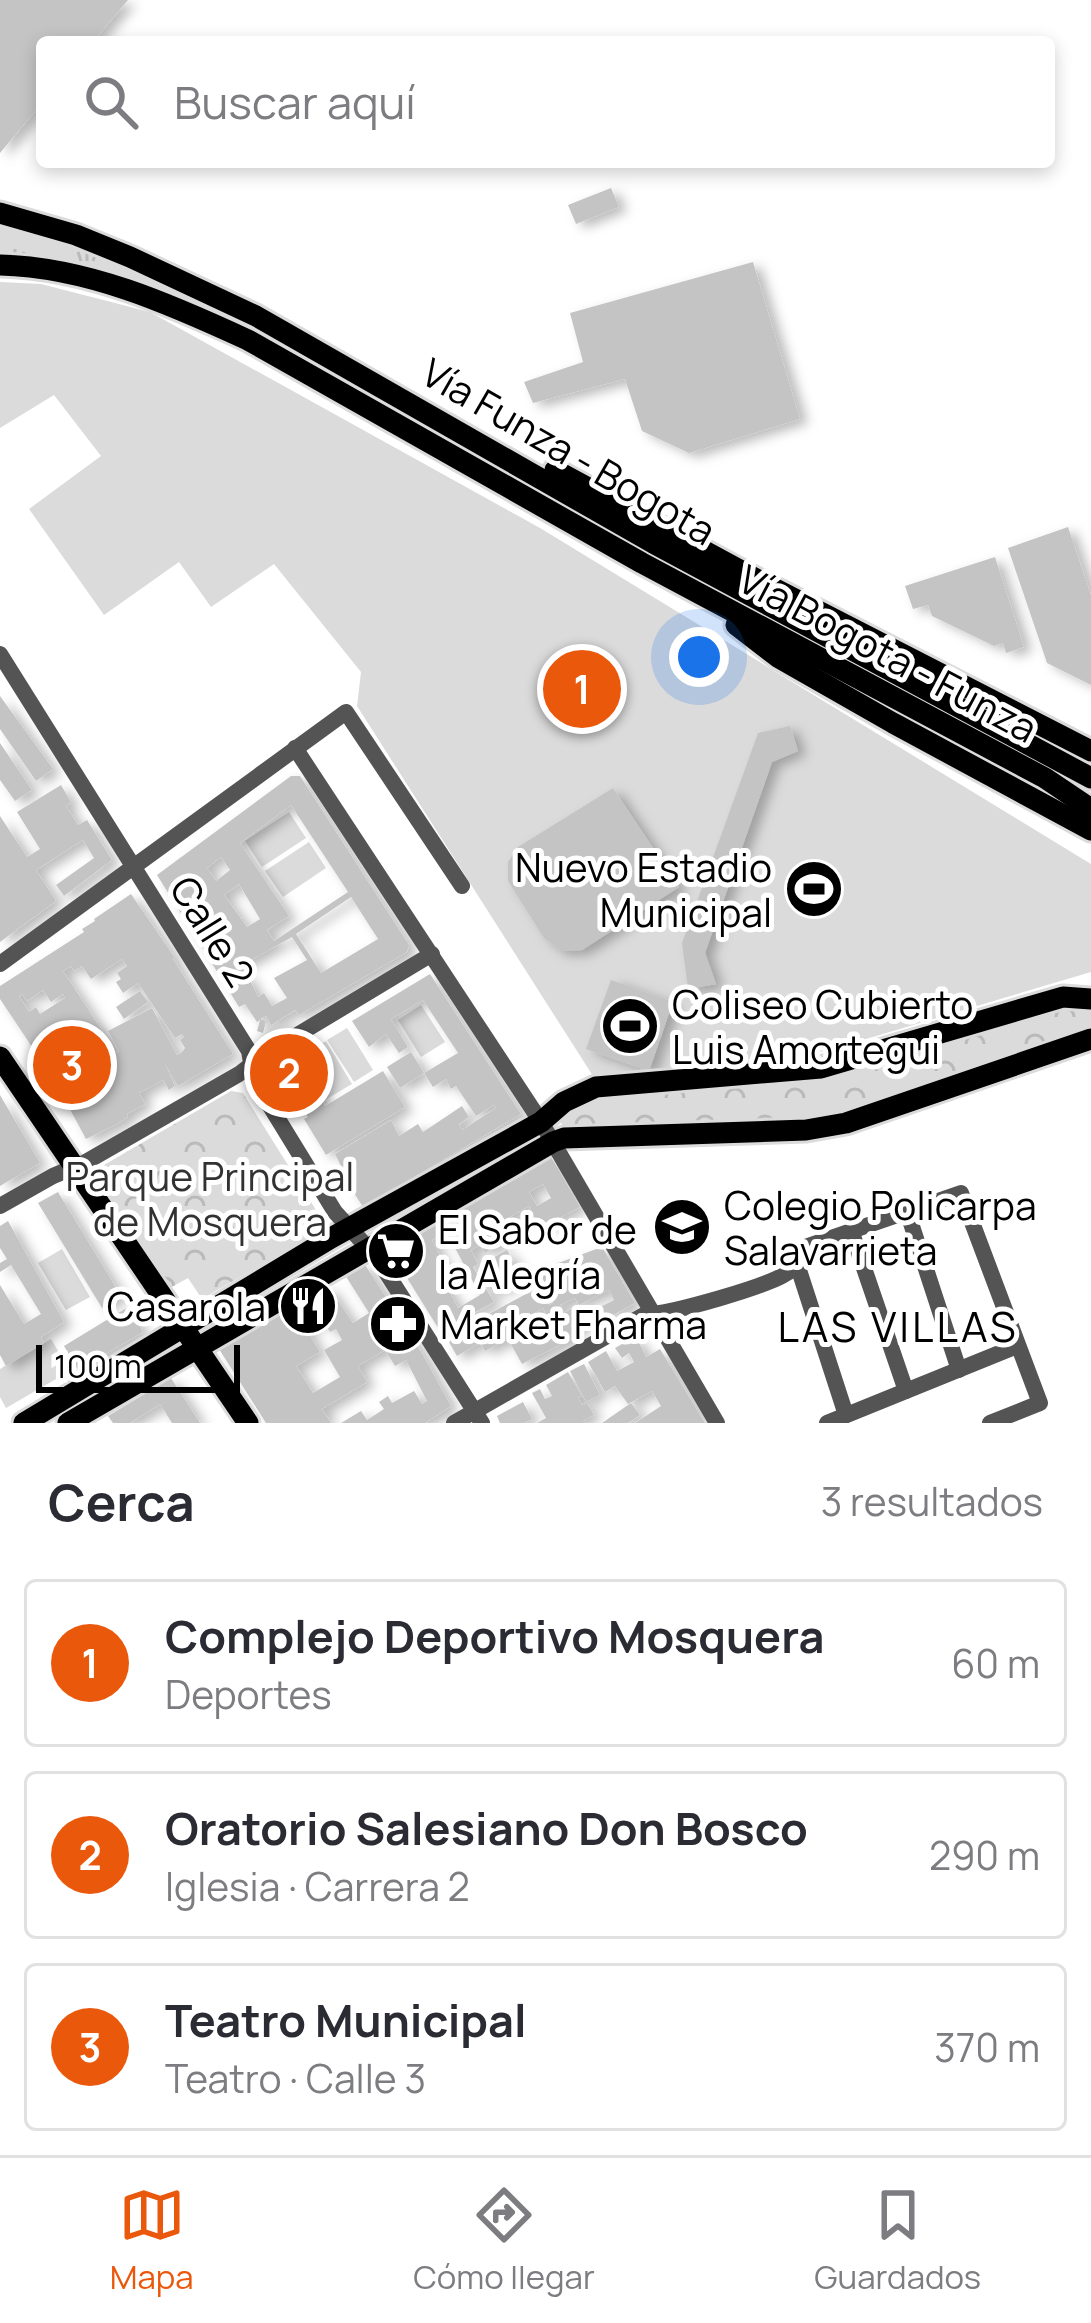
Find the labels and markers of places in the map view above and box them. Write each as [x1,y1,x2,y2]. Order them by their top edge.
pin: 1 [543,644,621,734]
place label: Nuevo Estadio Municipal [515,840,772,939]
sports icon: Nuevo Estadio Municipal [783,858,845,920]
place label: Coliseo Cubierto Luis Amortegui [672,977,973,1076]
sports icon: Coliseo Cubierto Luis Amortegui [599,995,661,1057]
pin: 3 [33,1020,111,1110]
pin: 2 [250,1028,328,1118]
place label: Colegio Policarpa Salavarrieta [724,1178,1037,1277]
school or university icon: Colegio Policarpa Salavarrieta [651,1196,713,1258]
place label: El Sabor de la Alegría [438,1202,637,1301]
supermarket icon: El Sabor de la Alegría [365,1220,427,1282]
restaurant icon: Casarola [277,1275,339,1337]
place label: Casarola [107,1279,266,1333]
pharmacy icon: Market Fharma [367,1293,429,1355]
place label: Market Fharma [440,1297,707,1351]

